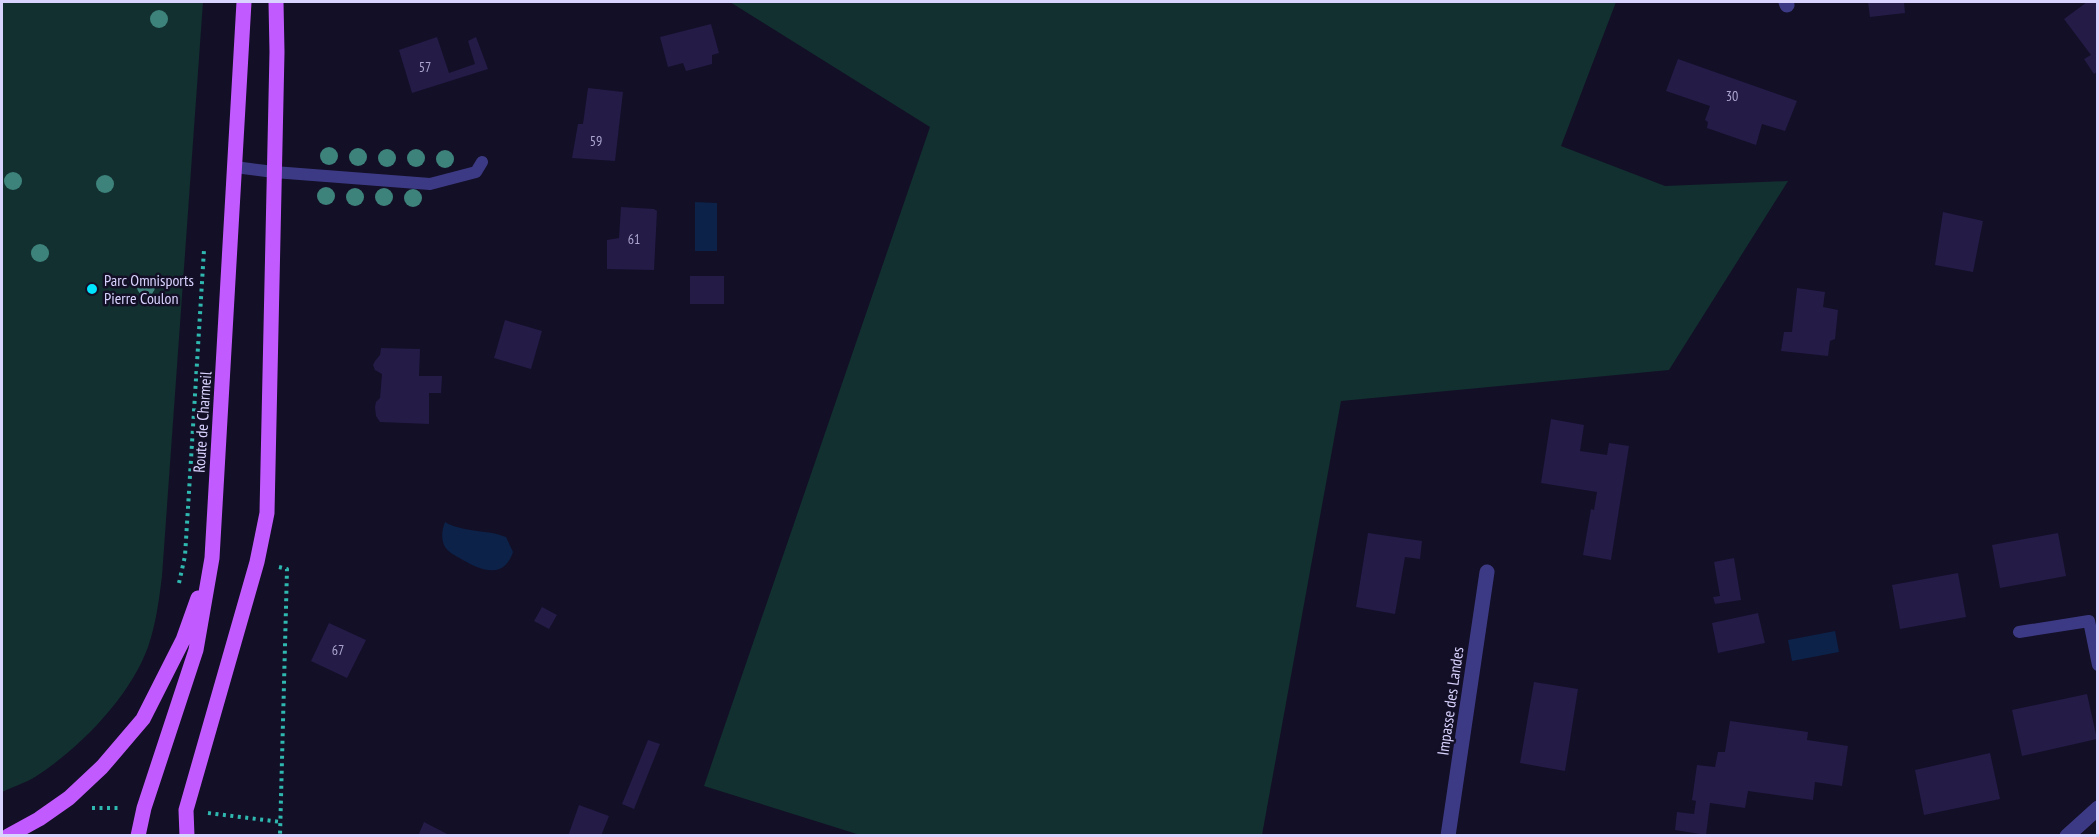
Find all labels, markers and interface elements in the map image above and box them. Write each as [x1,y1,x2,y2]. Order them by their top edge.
house number: 57 [419,58,431,76]
house number: 30 [1726,87,1738,105]
house number: 59 [590,132,602,150]
house number: 61 [628,230,640,248]
place label: Parc Omnisports Pierre Coulon [104,270,194,308]
marker: Parc Omnisports Pierre Coulon [85,282,99,296]
street label: Route de Charmeil [188,370,216,473]
house number: 67 [332,641,344,659]
street label: Impasse des Landes [1432,645,1468,757]

